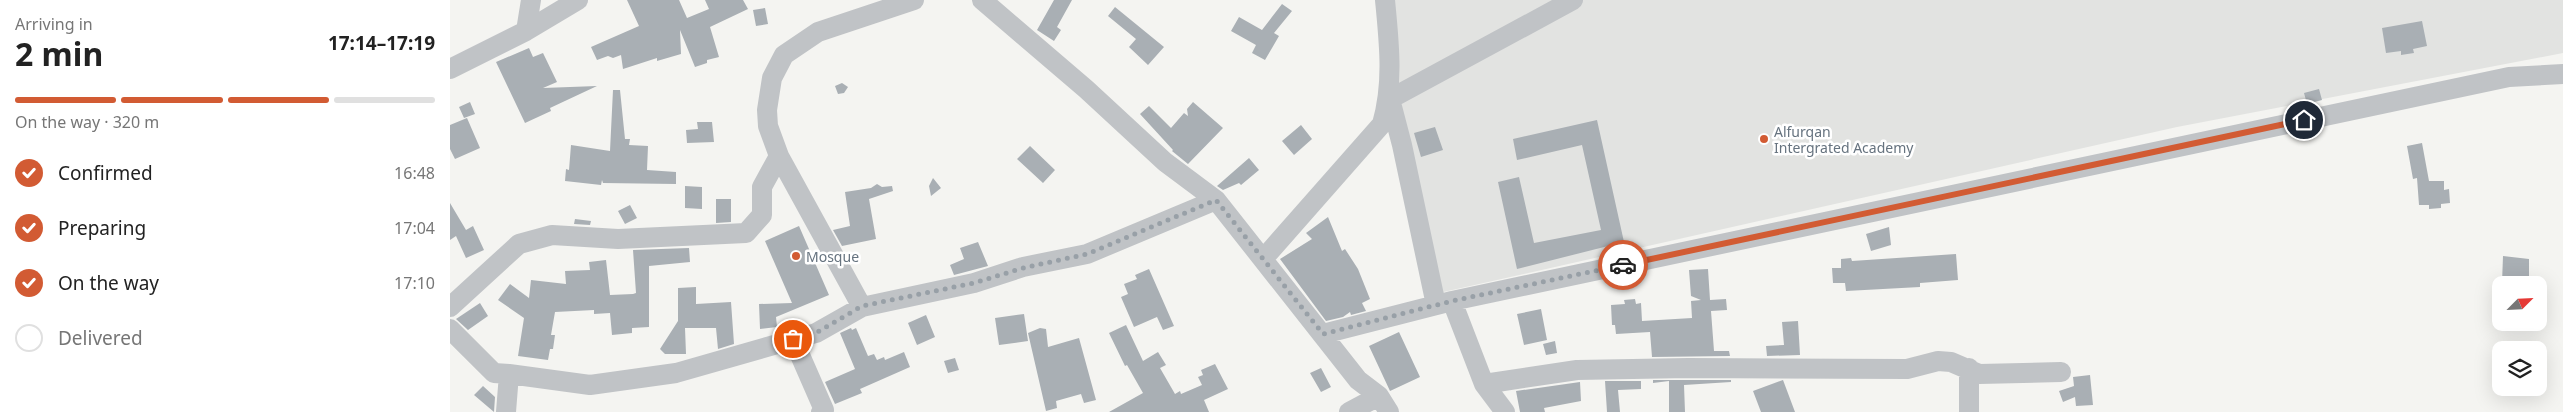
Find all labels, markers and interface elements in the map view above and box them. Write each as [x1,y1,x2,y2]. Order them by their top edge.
text: Arriving in [15,13,93,35]
text: 17:14–17:19 [328,30,435,56]
text: 2 min [15,32,103,75]
pin [2283,99,2325,141]
icon: home [2290,106,2318,134]
text: On the way · 320 m [15,111,159,133]
place label: Alfurqan Intergrated Academy [1774,122,1914,157]
marker: Alfurqan Intergrated Academy [1758,133,1770,145]
icon: check [15,159,43,187]
text: Confirmed [58,160,153,186]
text: 16:48 [394,162,435,184]
icon: check [15,214,43,242]
text: Preparing [58,215,146,241]
text: 17:04 [394,217,435,239]
courier [1598,240,1648,290]
place label: Mosque [806,247,859,266]
marker: Mosque [790,250,802,262]
icon: car [1609,251,1637,279]
icon: check [15,269,43,297]
text: On the way [58,270,159,296]
text: 17:10 [394,272,435,294]
north arrow [2492,276,2548,331]
map controls [2492,276,2547,396]
pin [772,318,814,360]
text: Delivered [58,325,143,351]
icon: bag [779,325,807,353]
button: layers [2492,341,2547,396]

